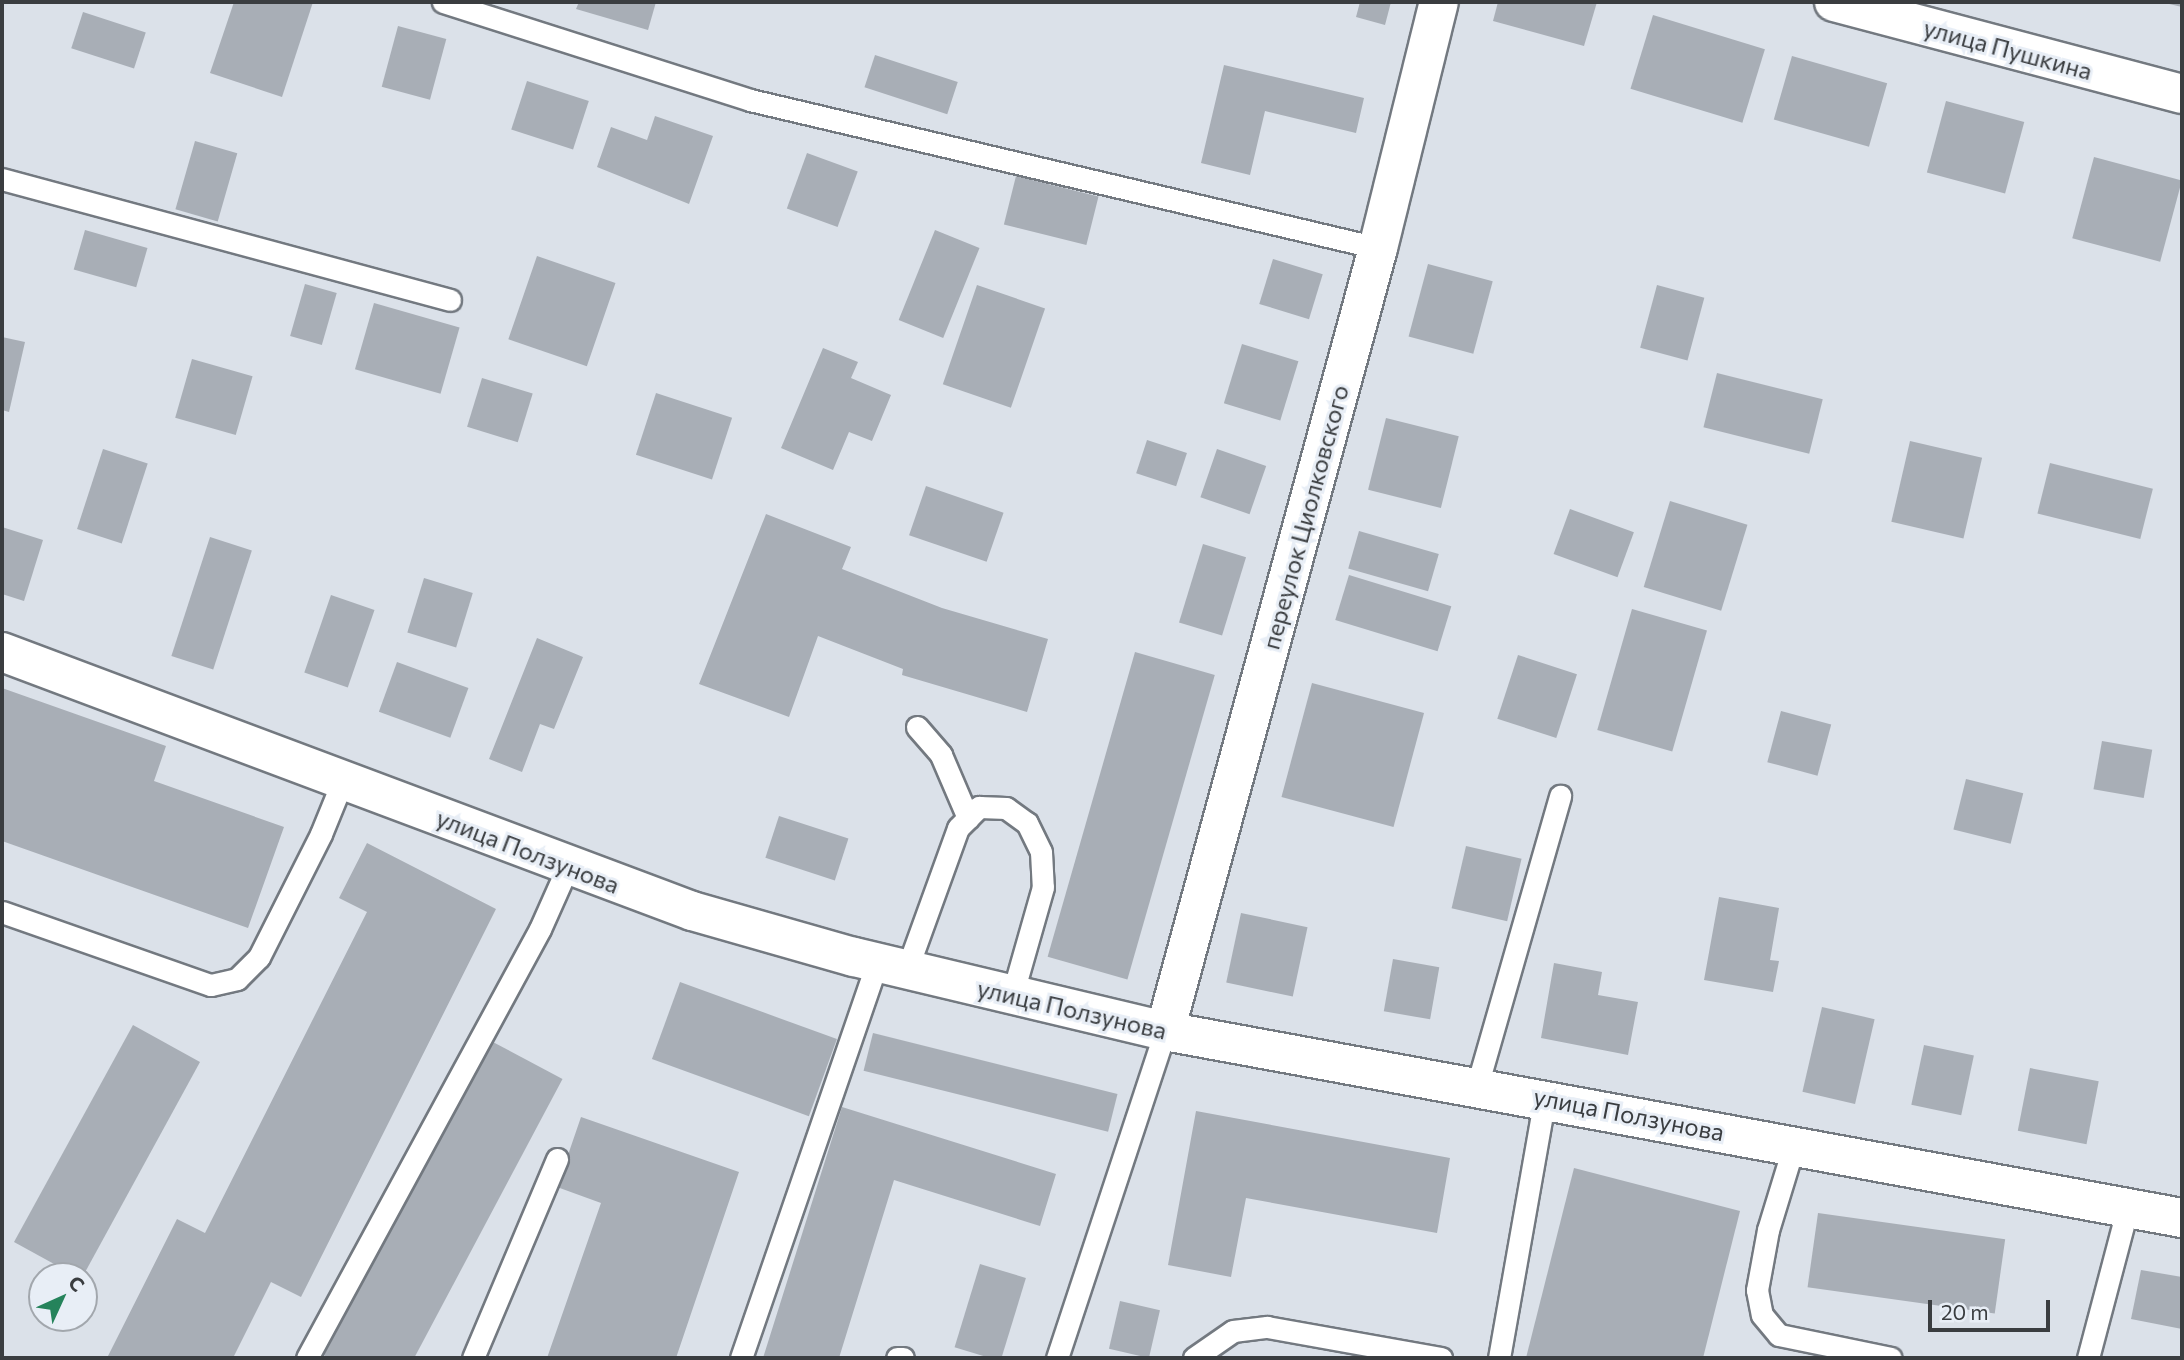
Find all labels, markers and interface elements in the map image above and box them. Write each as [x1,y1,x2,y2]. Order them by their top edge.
street label: улица Пушкина [1921,13,2095,85]
street label: переулок Циолковского [1256,382,1354,652]
street label: улица Ползунова [433,803,623,899]
street label: улица Ползунова [975,973,1169,1045]
street label: улица Ползунова [1531,1081,1727,1147]
north arrow [28,1262,98,1332]
text: С [64,1270,90,1296]
scale bar [1932,1286,2054,1330]
text: 20 m [1941,1299,1989,1324]

